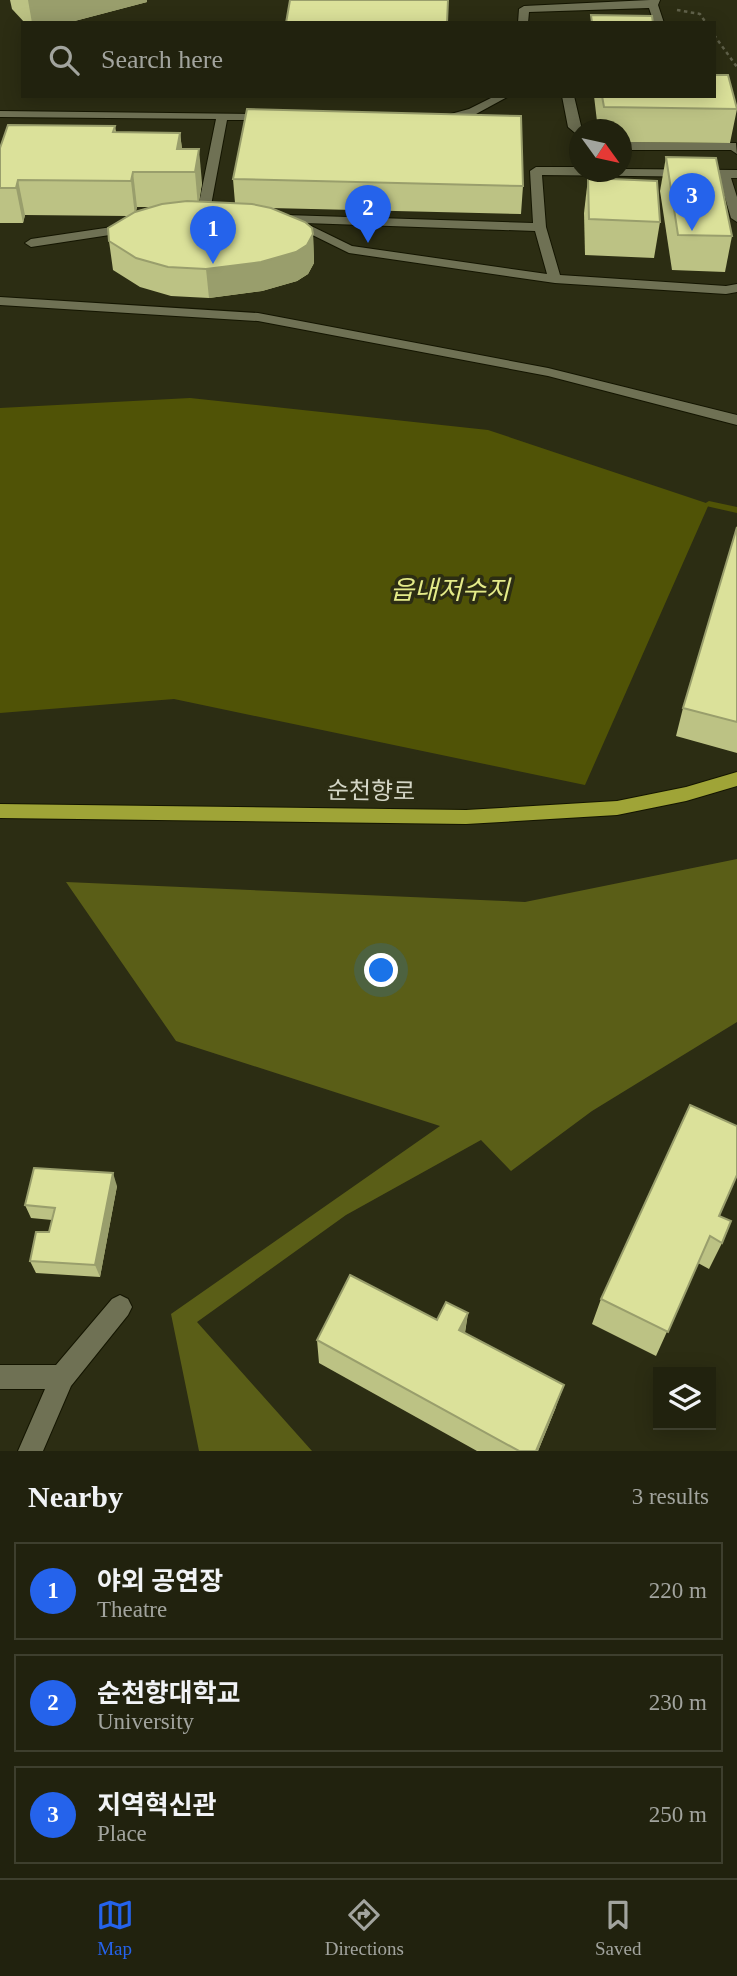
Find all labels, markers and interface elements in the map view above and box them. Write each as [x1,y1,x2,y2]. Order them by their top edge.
search box [21,21,716,98]
icon: search [45,41,83,79]
text: Search here [101,45,223,74]
north arrow [569,119,632,182]
pin: 3 [669,173,715,231]
pin: 2 [345,185,391,243]
pin: 1 [190,206,236,264]
water label: 읍내저수지 [390,576,512,605]
street label: 순천향로 [327,777,415,805]
your location [364,953,398,987]
map controls [653,1367,716,1430]
button: layers [653,1367,716,1430]
text: Nearby [28,1480,123,1513]
text: 3 results [632,1484,709,1509]
text: 야외 공연장 [97,1567,223,1596]
text: 1 [47,1578,59,1603]
text: 220 m [649,1578,707,1603]
text: Theatre [97,1597,167,1622]
text: 순천향대학교 [97,1679,241,1708]
text: 2 [47,1690,59,1715]
text: 230 m [649,1690,707,1715]
text: University [97,1709,194,1734]
text: 지역혁신관 [97,1791,217,1820]
text: 3 [47,1802,59,1827]
text: 250 m [649,1802,707,1827]
text: Place [97,1821,147,1846]
tab: Map [96,1896,134,1960]
tab: Directions [325,1896,404,1960]
tab: Saved [595,1896,641,1960]

